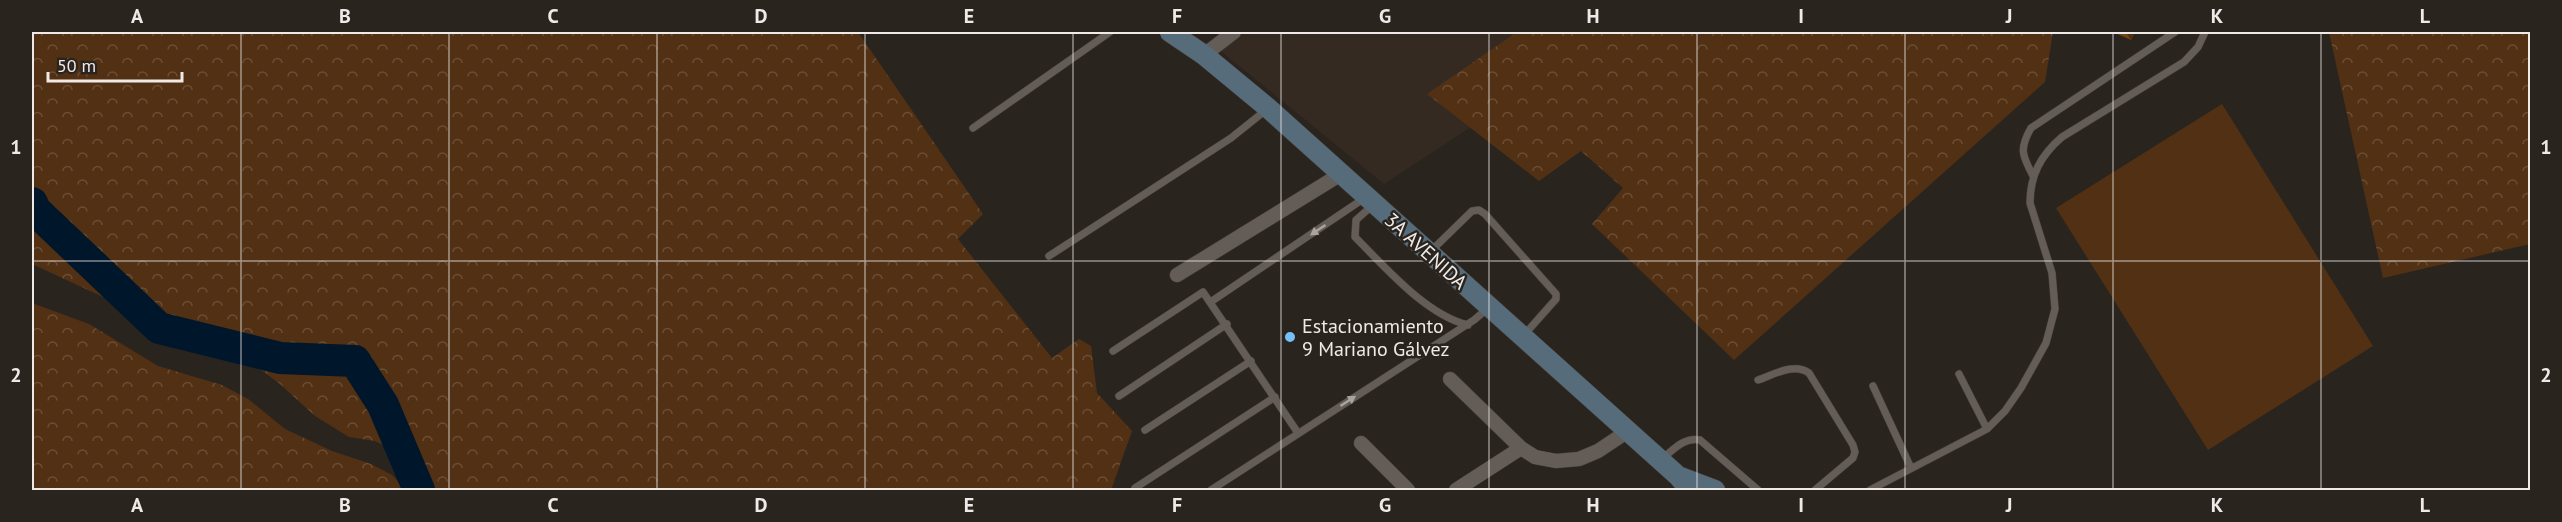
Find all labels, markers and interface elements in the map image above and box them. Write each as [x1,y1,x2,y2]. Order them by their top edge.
text: A [131,3,144,29]
text: B [339,3,351,29]
text: C [547,3,559,29]
text: D [755,3,768,29]
text: E [964,3,974,29]
text: F [1172,3,1182,29]
text: G [1379,3,1391,29]
text: H [1586,3,1600,29]
text: I [1798,3,1804,29]
text: J [2005,3,2012,29]
text: K [2211,3,2224,29]
text: L [2420,3,2431,29]
scale bar [48,45,182,83]
text: 50 m [57,54,96,77]
text: 1 [10,134,22,160]
text: 1 [2540,134,2552,160]
street label: 3A AVENIDA [1379,207,1473,295]
one-way arrow [1311,224,1327,236]
place label: Estacionamiento 9 Mariano Gálvez [1302,313,1449,362]
marker: Estacionamiento 9 Mariano Gálvez [1283,330,1297,344]
text: 2 [10,362,22,388]
text: 2 [2540,362,2552,388]
one-way arrow [1340,396,1356,407]
text: A [131,492,144,518]
text: B [339,492,351,518]
text: C [547,492,559,518]
text: D [755,492,768,518]
text: E [964,492,974,518]
text: F [1172,492,1182,518]
text: G [1379,492,1391,518]
text: H [1586,492,1600,518]
text: I [1798,492,1804,518]
text: J [2005,492,2012,518]
text: K [2211,492,2224,518]
text: L [2420,492,2431,518]

